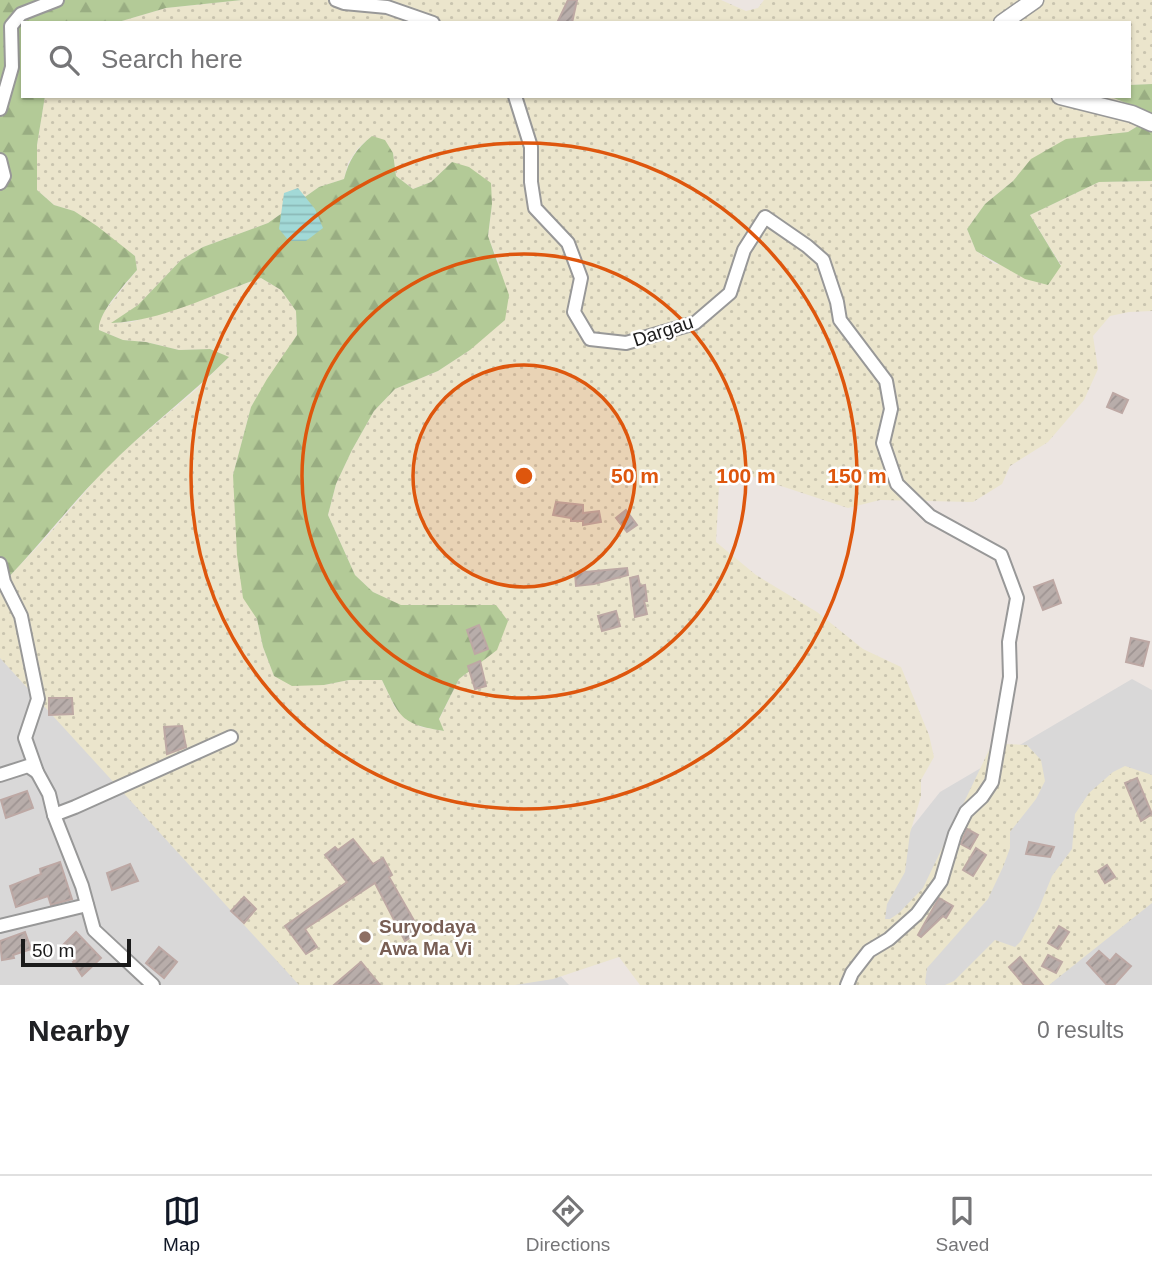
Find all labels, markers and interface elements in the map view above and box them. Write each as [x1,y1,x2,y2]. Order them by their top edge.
search box [21,21,1131,98]
icon: search [45,41,83,79]
text: Search here [101,44,243,74]
street label: Dargau [630,311,696,351]
centre of rings [512,464,536,488]
text: 50 m [611,464,659,487]
text: 100 m [716,464,776,487]
text: 150 m [827,464,887,487]
place label: Suryodaya Awa Ma Vi [379,916,477,959]
marker: Suryodaya Awa Ma Vi [357,929,373,945]
scale bar [21,936,131,968]
text: 50 m [32,940,74,961]
text: Nearby [28,1014,130,1047]
text: 0 results [1037,1017,1124,1043]
tab: Map [163,1192,201,1256]
tab: Directions [526,1192,610,1256]
tab: Saved [935,1192,989,1256]

